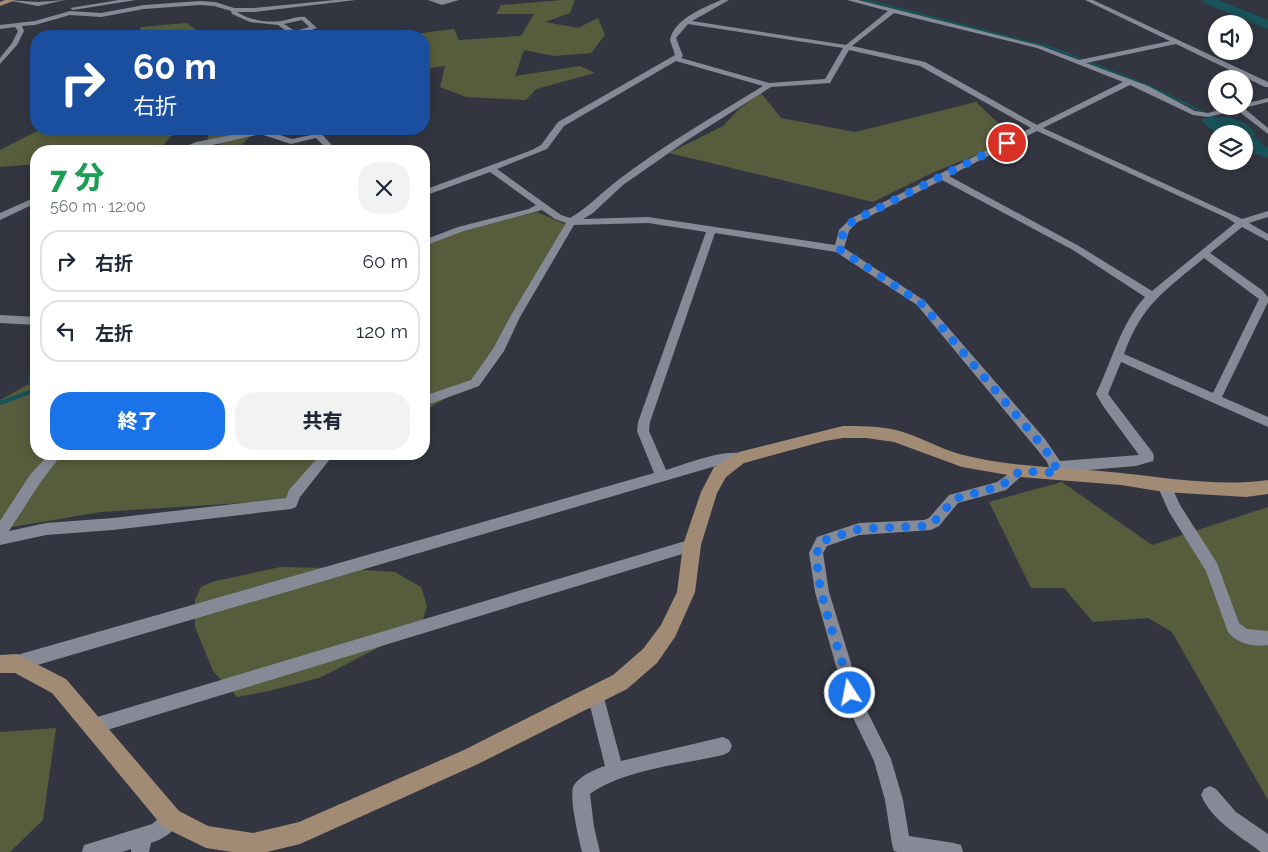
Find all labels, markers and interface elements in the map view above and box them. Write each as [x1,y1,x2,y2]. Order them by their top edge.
map controls [1208,15,1253,170]
button: sound [1208,15,1253,60]
text: 60 m [133,46,217,87]
icon: right [50,50,115,115]
button: search [1208,70,1253,115]
text: 右折 [133,93,177,119]
pin [986,122,1028,164]
button: layers [1208,125,1253,170]
icon: arrive [993,129,1021,157]
text: 7 分 [50,160,104,195]
button: close [358,162,410,214]
text: 560 m · 12:00 [50,197,146,216]
icon: right [52,247,80,275]
text: 60 m [363,250,408,272]
text: 右折 [95,252,133,274]
icon: left [52,317,80,345]
text: 120 m [356,320,408,342]
text: 左折 [95,322,133,344]
button: 終了 [50,392,225,450]
button: 共有 [235,392,410,450]
position arrow [823,666,875,718]

